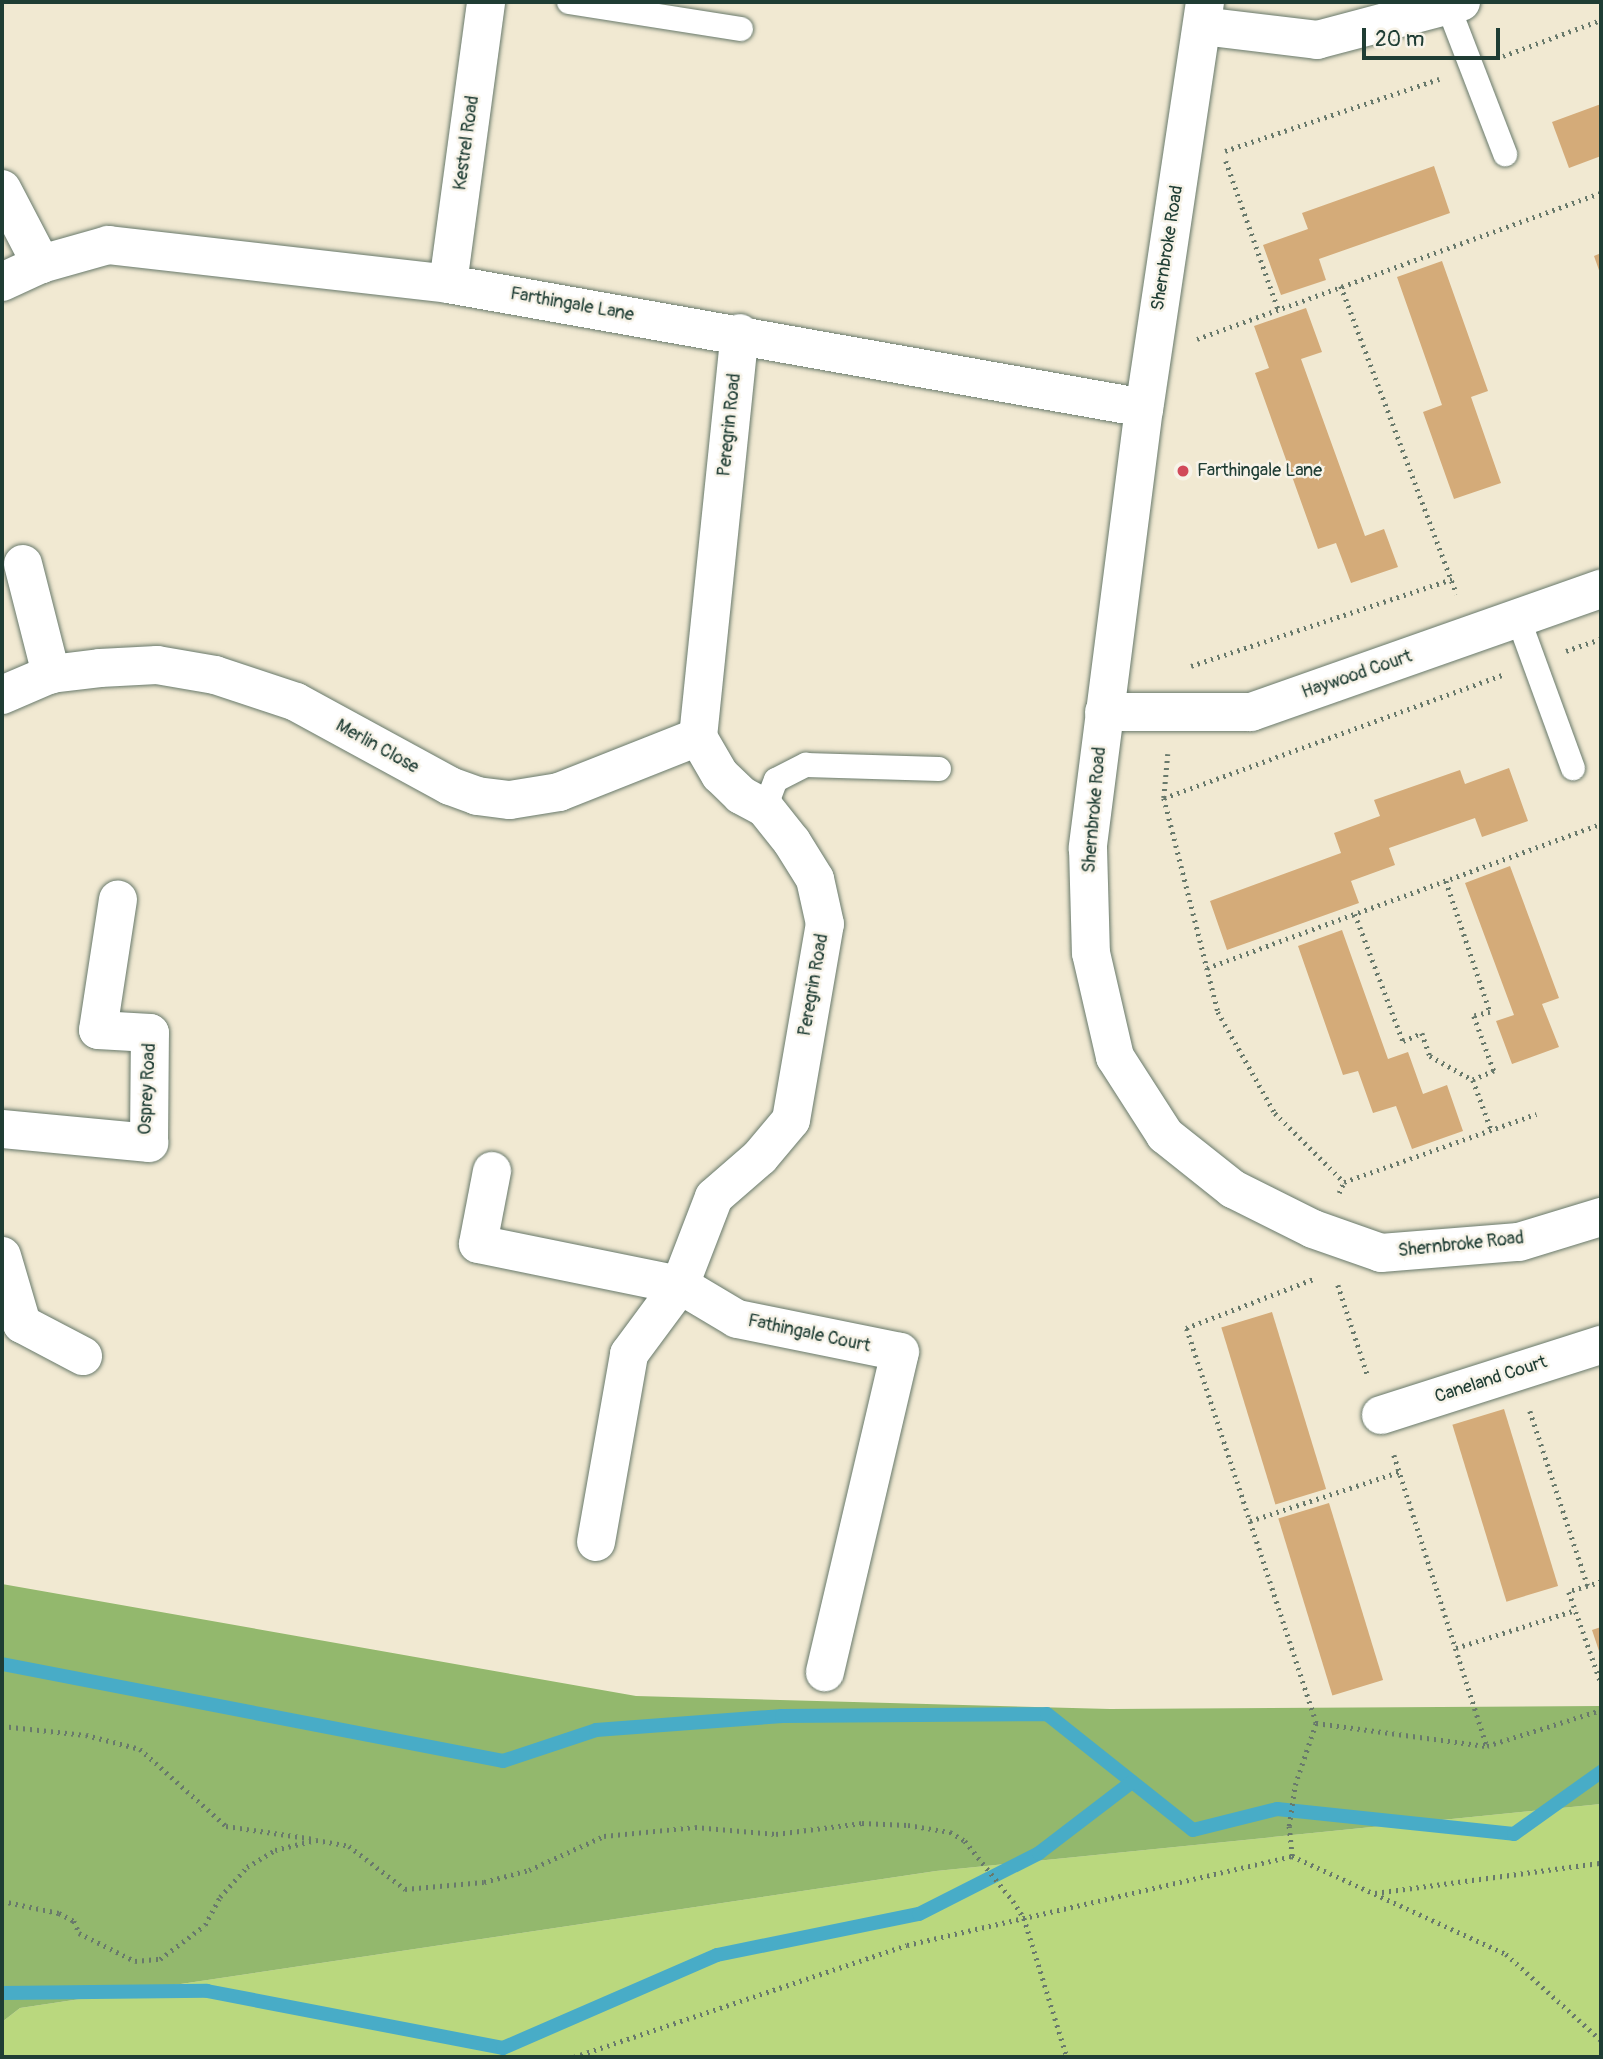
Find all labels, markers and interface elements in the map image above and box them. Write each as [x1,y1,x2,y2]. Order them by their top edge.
scale bar [1365,14,1503,58]
text: 20 m [1375,26,1424,53]
street label: Kestrel Road [450,94,484,192]
street label: Shernbroke Road [1147,184,1189,312]
street label: Farthingale Lane [508,283,636,327]
street label: Peregrin Road [714,372,746,478]
place label: Farthingale Lane [1197,460,1322,482]
marker: Farthingale Lane [1175,463,1191,479]
street label: Haywood Court [1299,646,1415,704]
street label: Merlin Close [332,715,422,779]
street label: Shernbroke Road [1079,746,1111,874]
street label: Peregrin Road [794,932,834,1038]
street label: Osprey Road [135,1043,161,1135]
street label: Shernbroke Road [1397,1228,1525,1262]
street label: Fathingale Court [746,1310,872,1358]
street label: Caneland Court [1432,1352,1550,1408]

